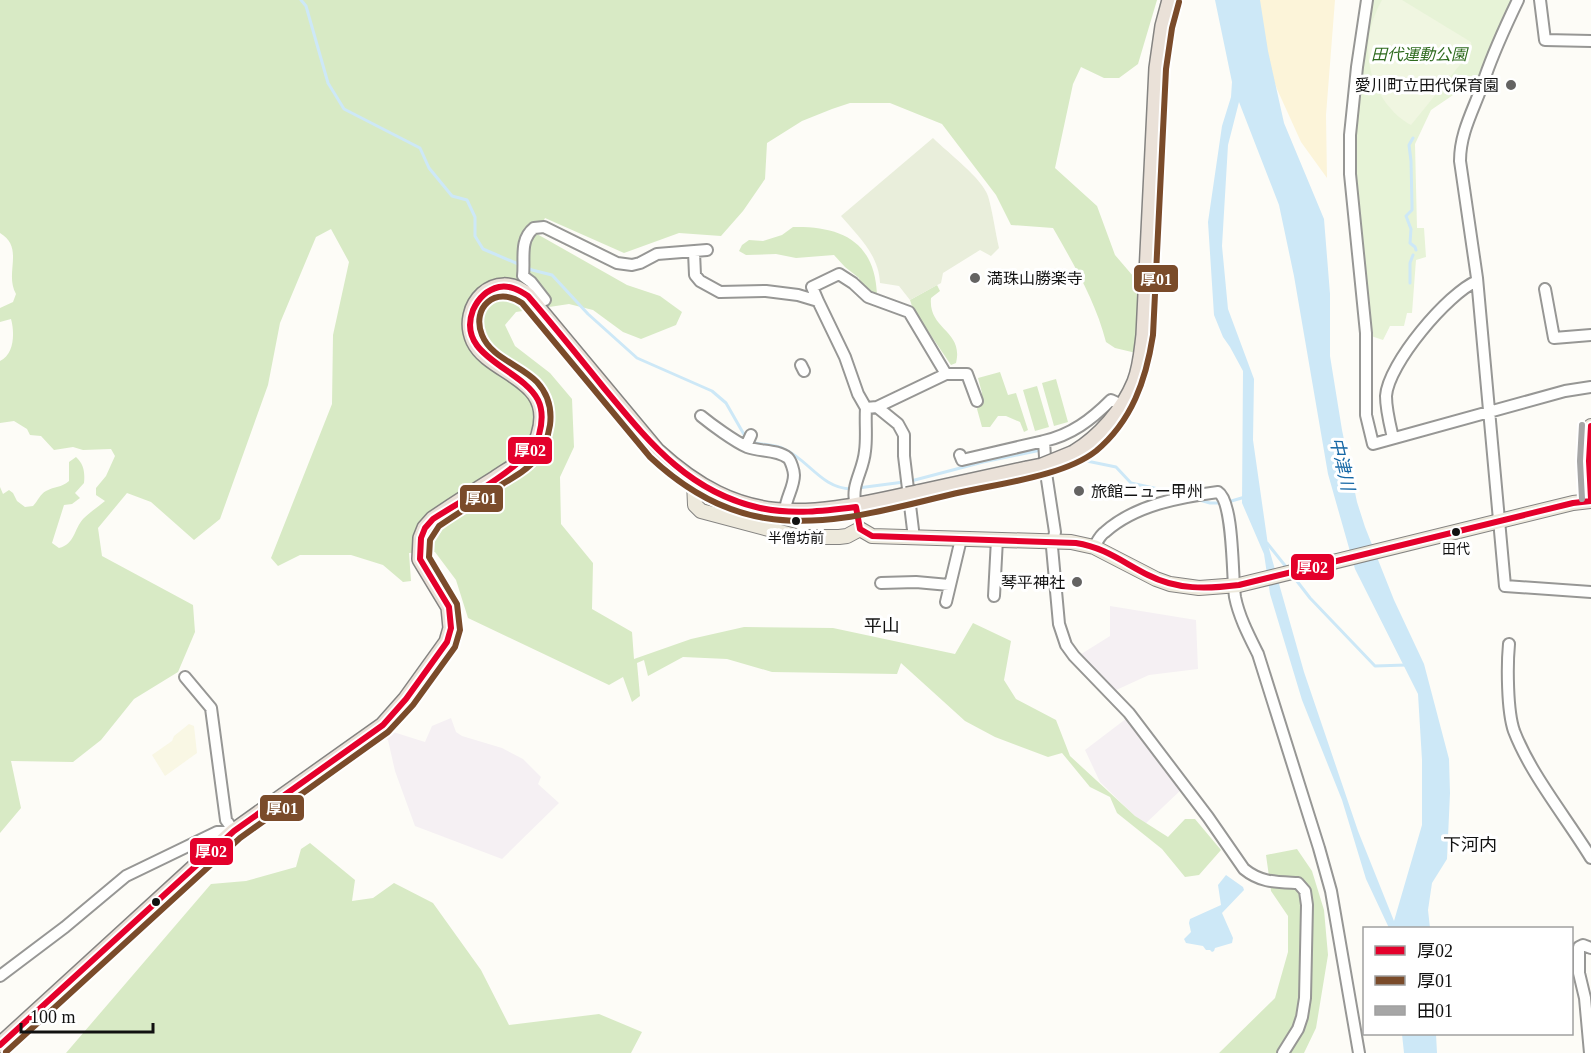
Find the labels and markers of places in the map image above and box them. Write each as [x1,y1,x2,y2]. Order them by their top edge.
place label: 愛川町立田代保育園 [1355,77,1499,94]
marker: 愛川町立田代保育園 [1504,78,1518,92]
place label: 満珠山勝楽寺 [987,270,1083,287]
marker: 満珠山勝楽寺 [968,271,982,285]
place label: 旅館ニュー甲州 [1091,483,1203,500]
marker: 旅館ニュー甲州 [1072,484,1086,498]
marker: 半僧坊前 [790,515,802,527]
marker: 田代 [1450,526,1462,538]
place label: 半僧坊前 [768,530,824,546]
place label: 田代 [1442,541,1470,557]
place label: 琴平神社 [1001,574,1065,591]
marker: 琴平神社 [1070,575,1084,589]
unlabelled marker [150,896,162,908]

